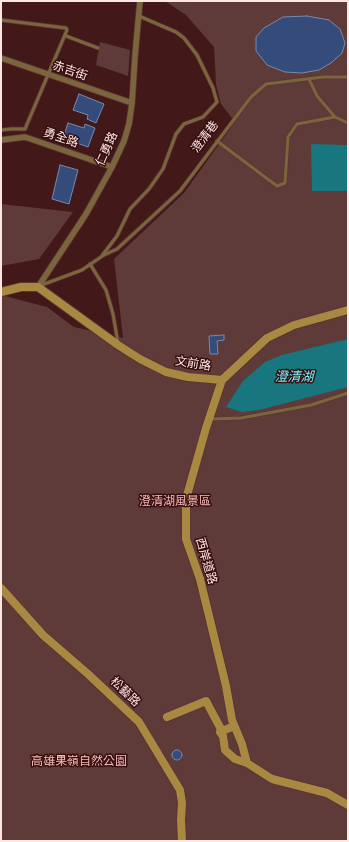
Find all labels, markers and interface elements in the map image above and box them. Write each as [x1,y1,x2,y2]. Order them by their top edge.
street label: 赤吉街 [51,58,89,84]
street label: 澄清巷 [188,118,222,156]
street label: 勇全路 [42,125,80,151]
street label: 仁勇路 [93,130,121,168]
street label: 文前路 [174,354,212,374]
water label: 澄清湖 [275,369,313,385]
park label: 澄清湖風景區 [139,495,211,509]
street label: 西岸道路 [192,536,220,586]
street label: 松藝路 [107,674,143,710]
park label: 高雄果嶺自然公園 [31,755,127,769]

